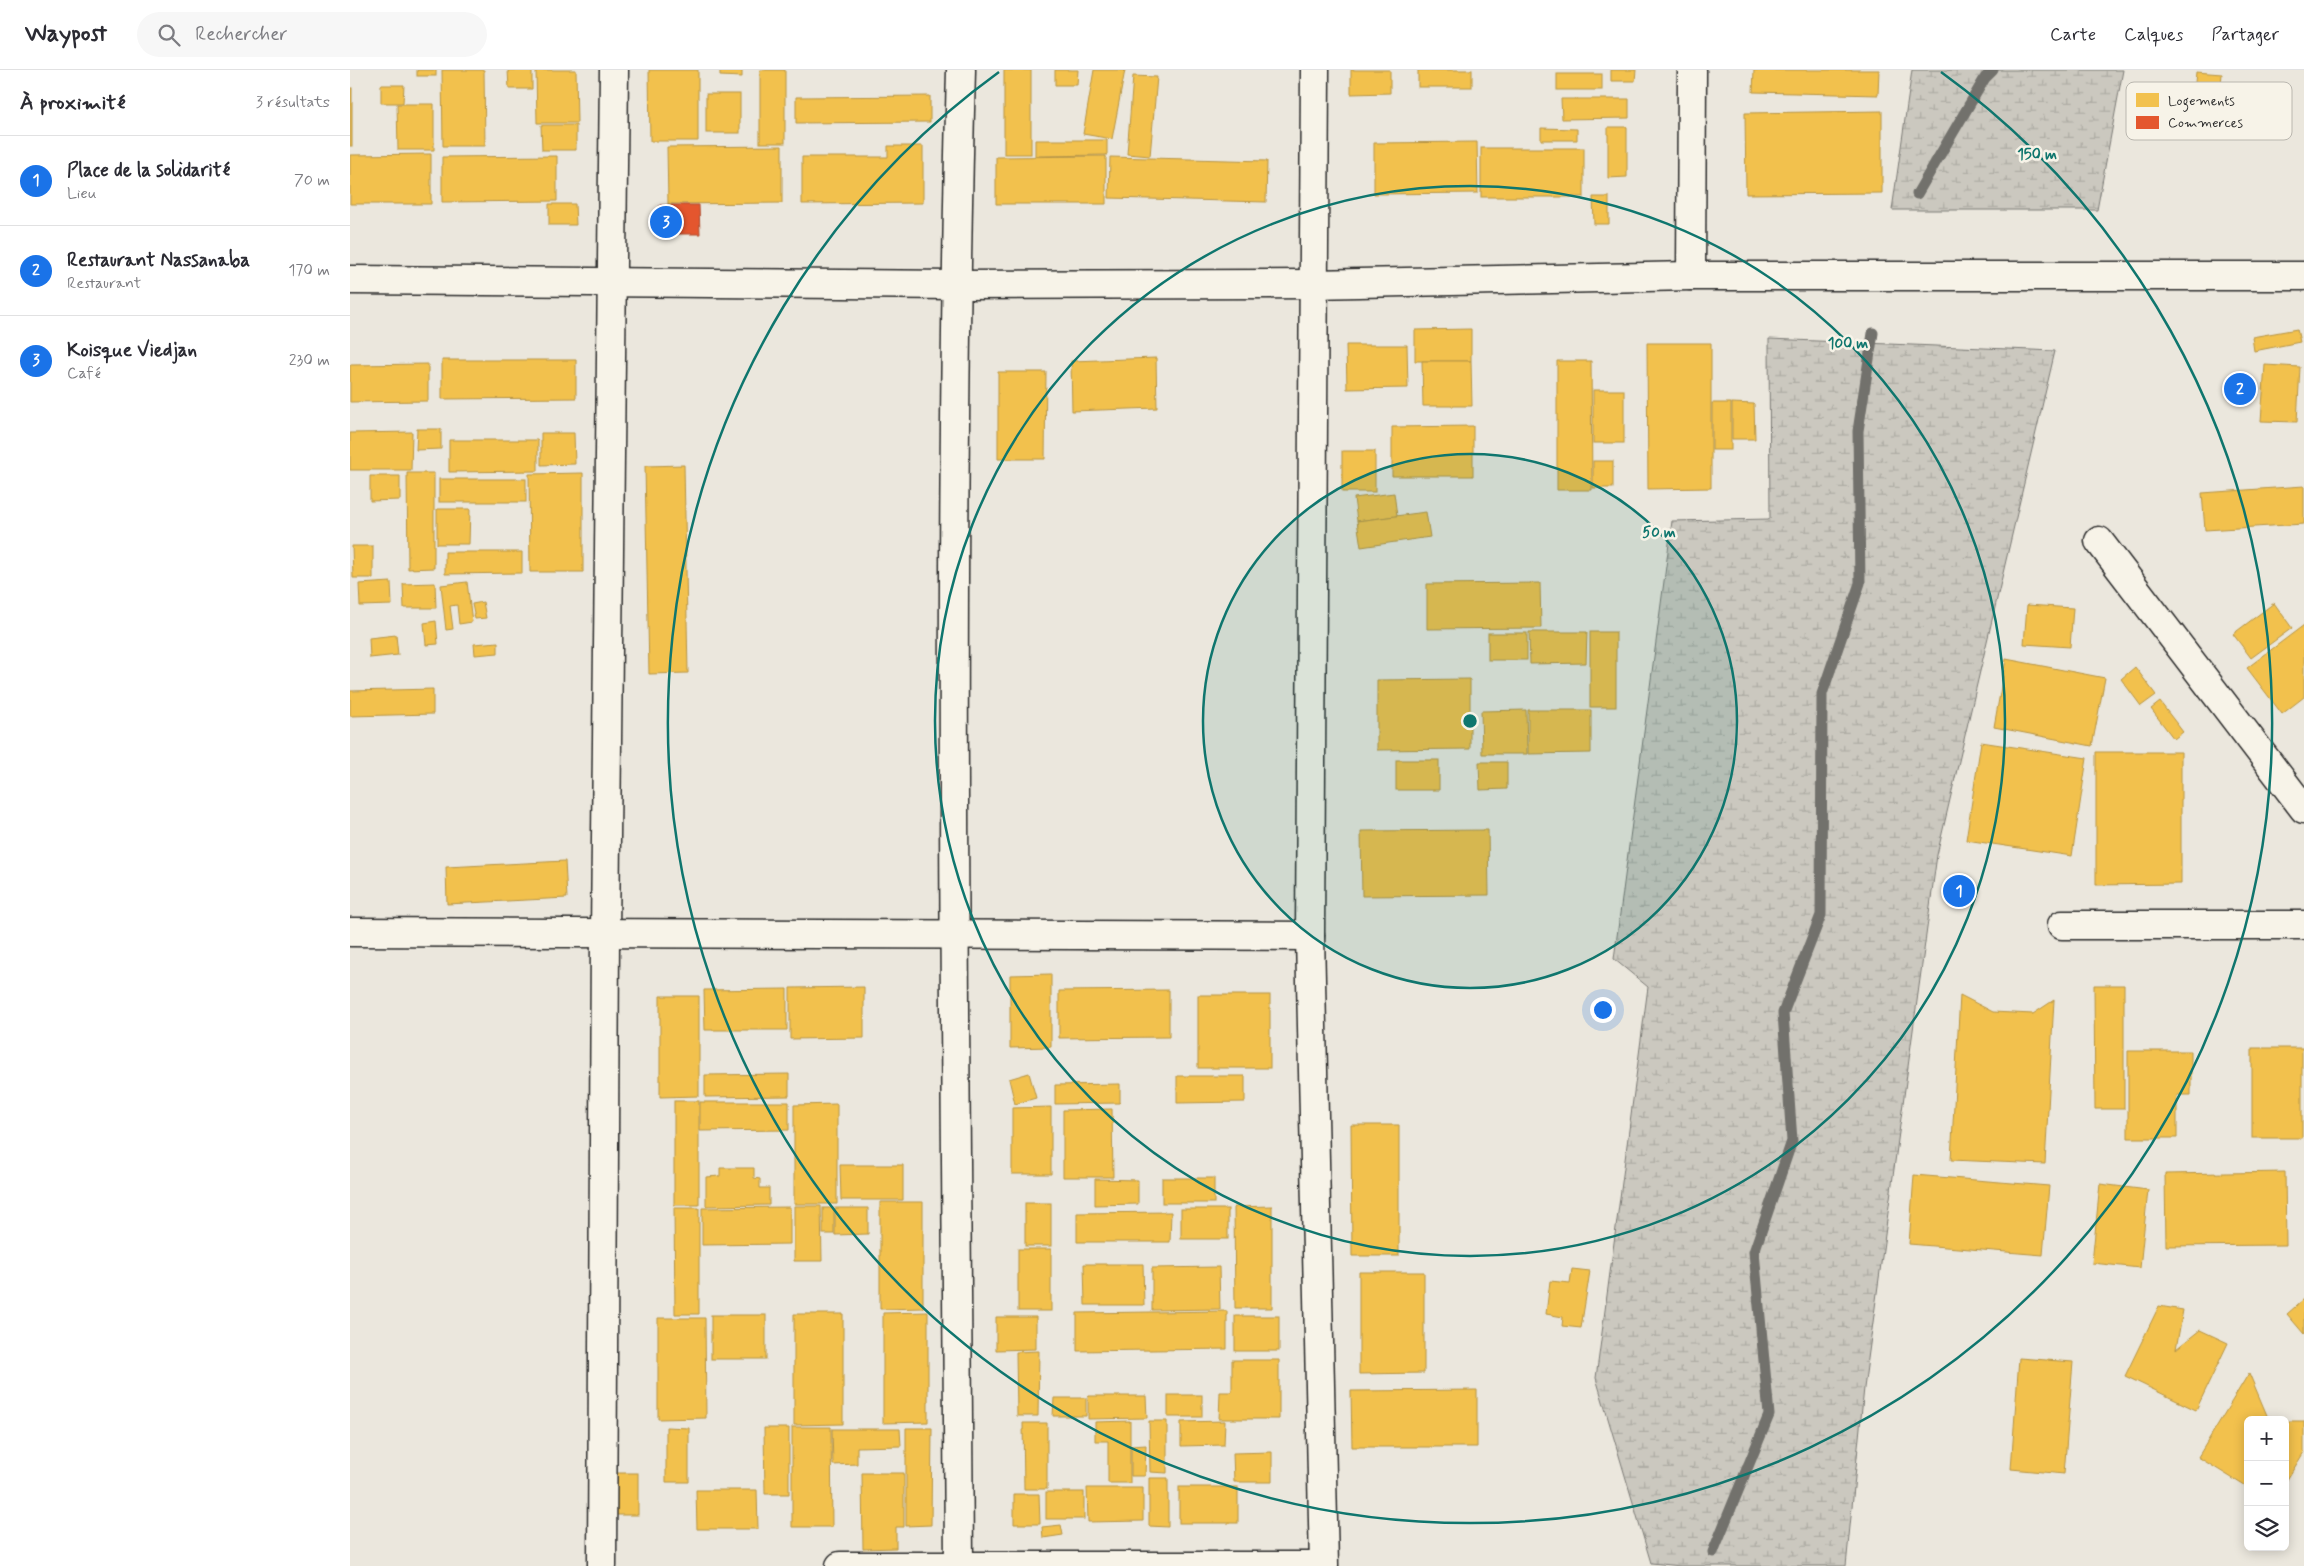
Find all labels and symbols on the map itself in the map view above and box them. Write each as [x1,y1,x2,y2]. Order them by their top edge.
legend [2126,82,2292,140]
text: Logements [2168,92,2235,112]
text: Commerces [2168,114,2243,132]
text: 150 m [2017,145,2057,165]
pin: 3 [650,203,682,241]
text: 100 m [1828,334,1868,354]
pin: 2 [2224,370,2256,408]
text: 50 m [1642,523,1676,543]
centre of rings [1461,712,1479,730]
pin: 1 [1943,872,1975,910]
your location [1590,997,1616,1023]

